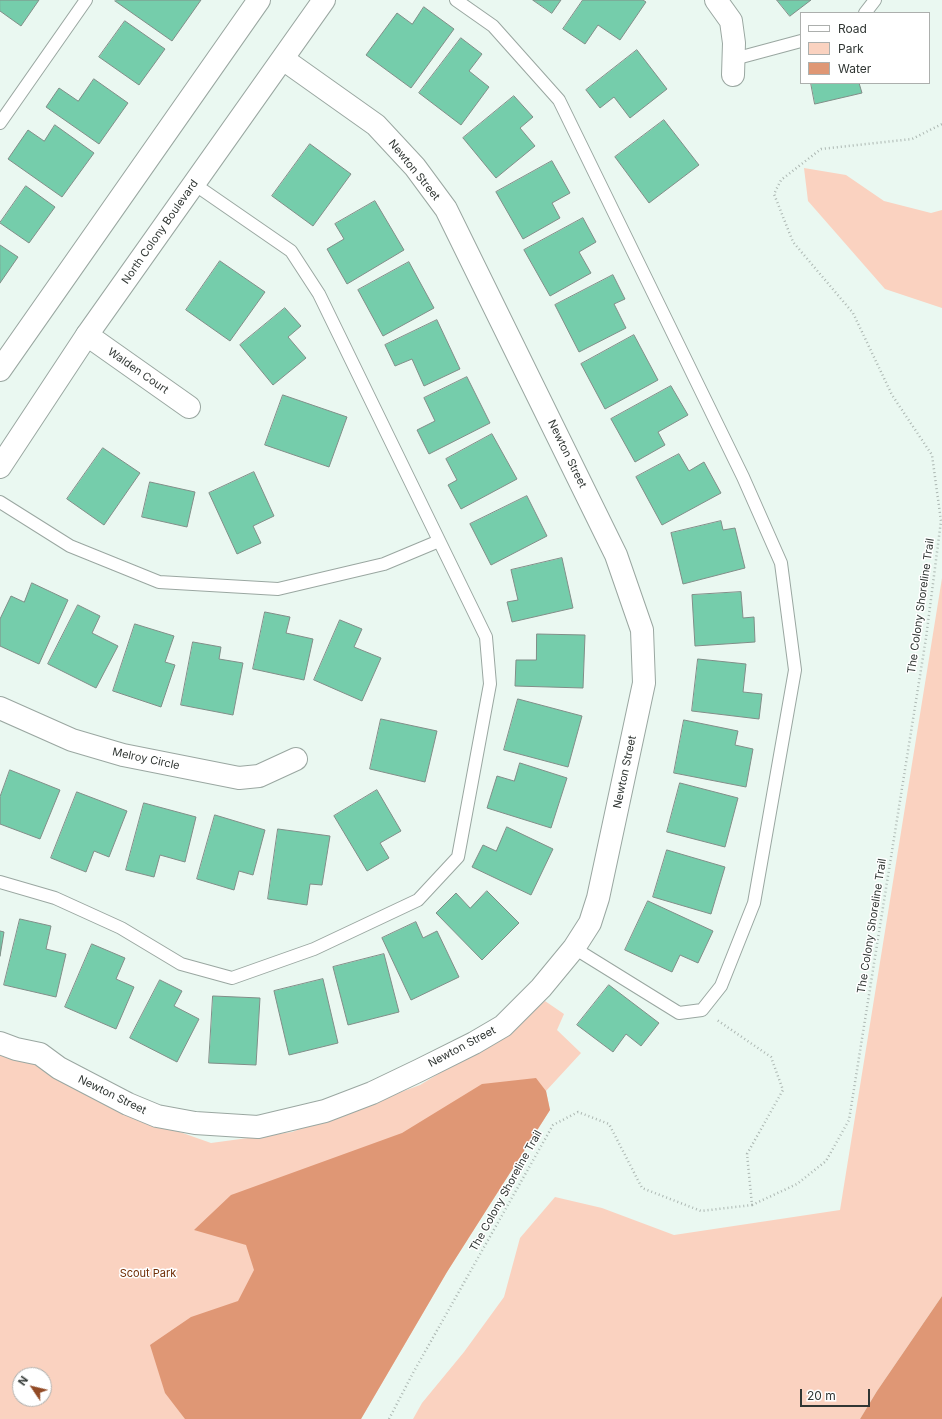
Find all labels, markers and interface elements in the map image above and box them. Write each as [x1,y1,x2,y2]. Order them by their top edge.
legend [800,12,930,84]
text: Road [838,21,867,36]
text: Park [838,41,864,56]
text: Water [838,61,871,76]
street label: Newton Street [386,137,442,203]
street label: North Colony Boulevard [119,177,201,287]
street label: Walden Court [105,345,171,397]
street label: Newton Street [545,418,589,490]
street label: The Colony Shoreline Trail [905,537,937,675]
street label: Newton Street [611,734,639,810]
street label: Melroy Circle [111,745,181,773]
street label: The Colony Shoreline Trail [855,858,889,994]
street label: Newton Street [426,1024,498,1070]
street label: Newton Street [76,1073,148,1117]
street label: The Colony Shoreline Trail [467,1128,545,1254]
park label: Scout Park [120,1267,176,1281]
north arrow [12,1367,52,1407]
text: N [15,1373,31,1388]
scale bar [802,1381,872,1407]
text: 20 m [807,1388,836,1403]

